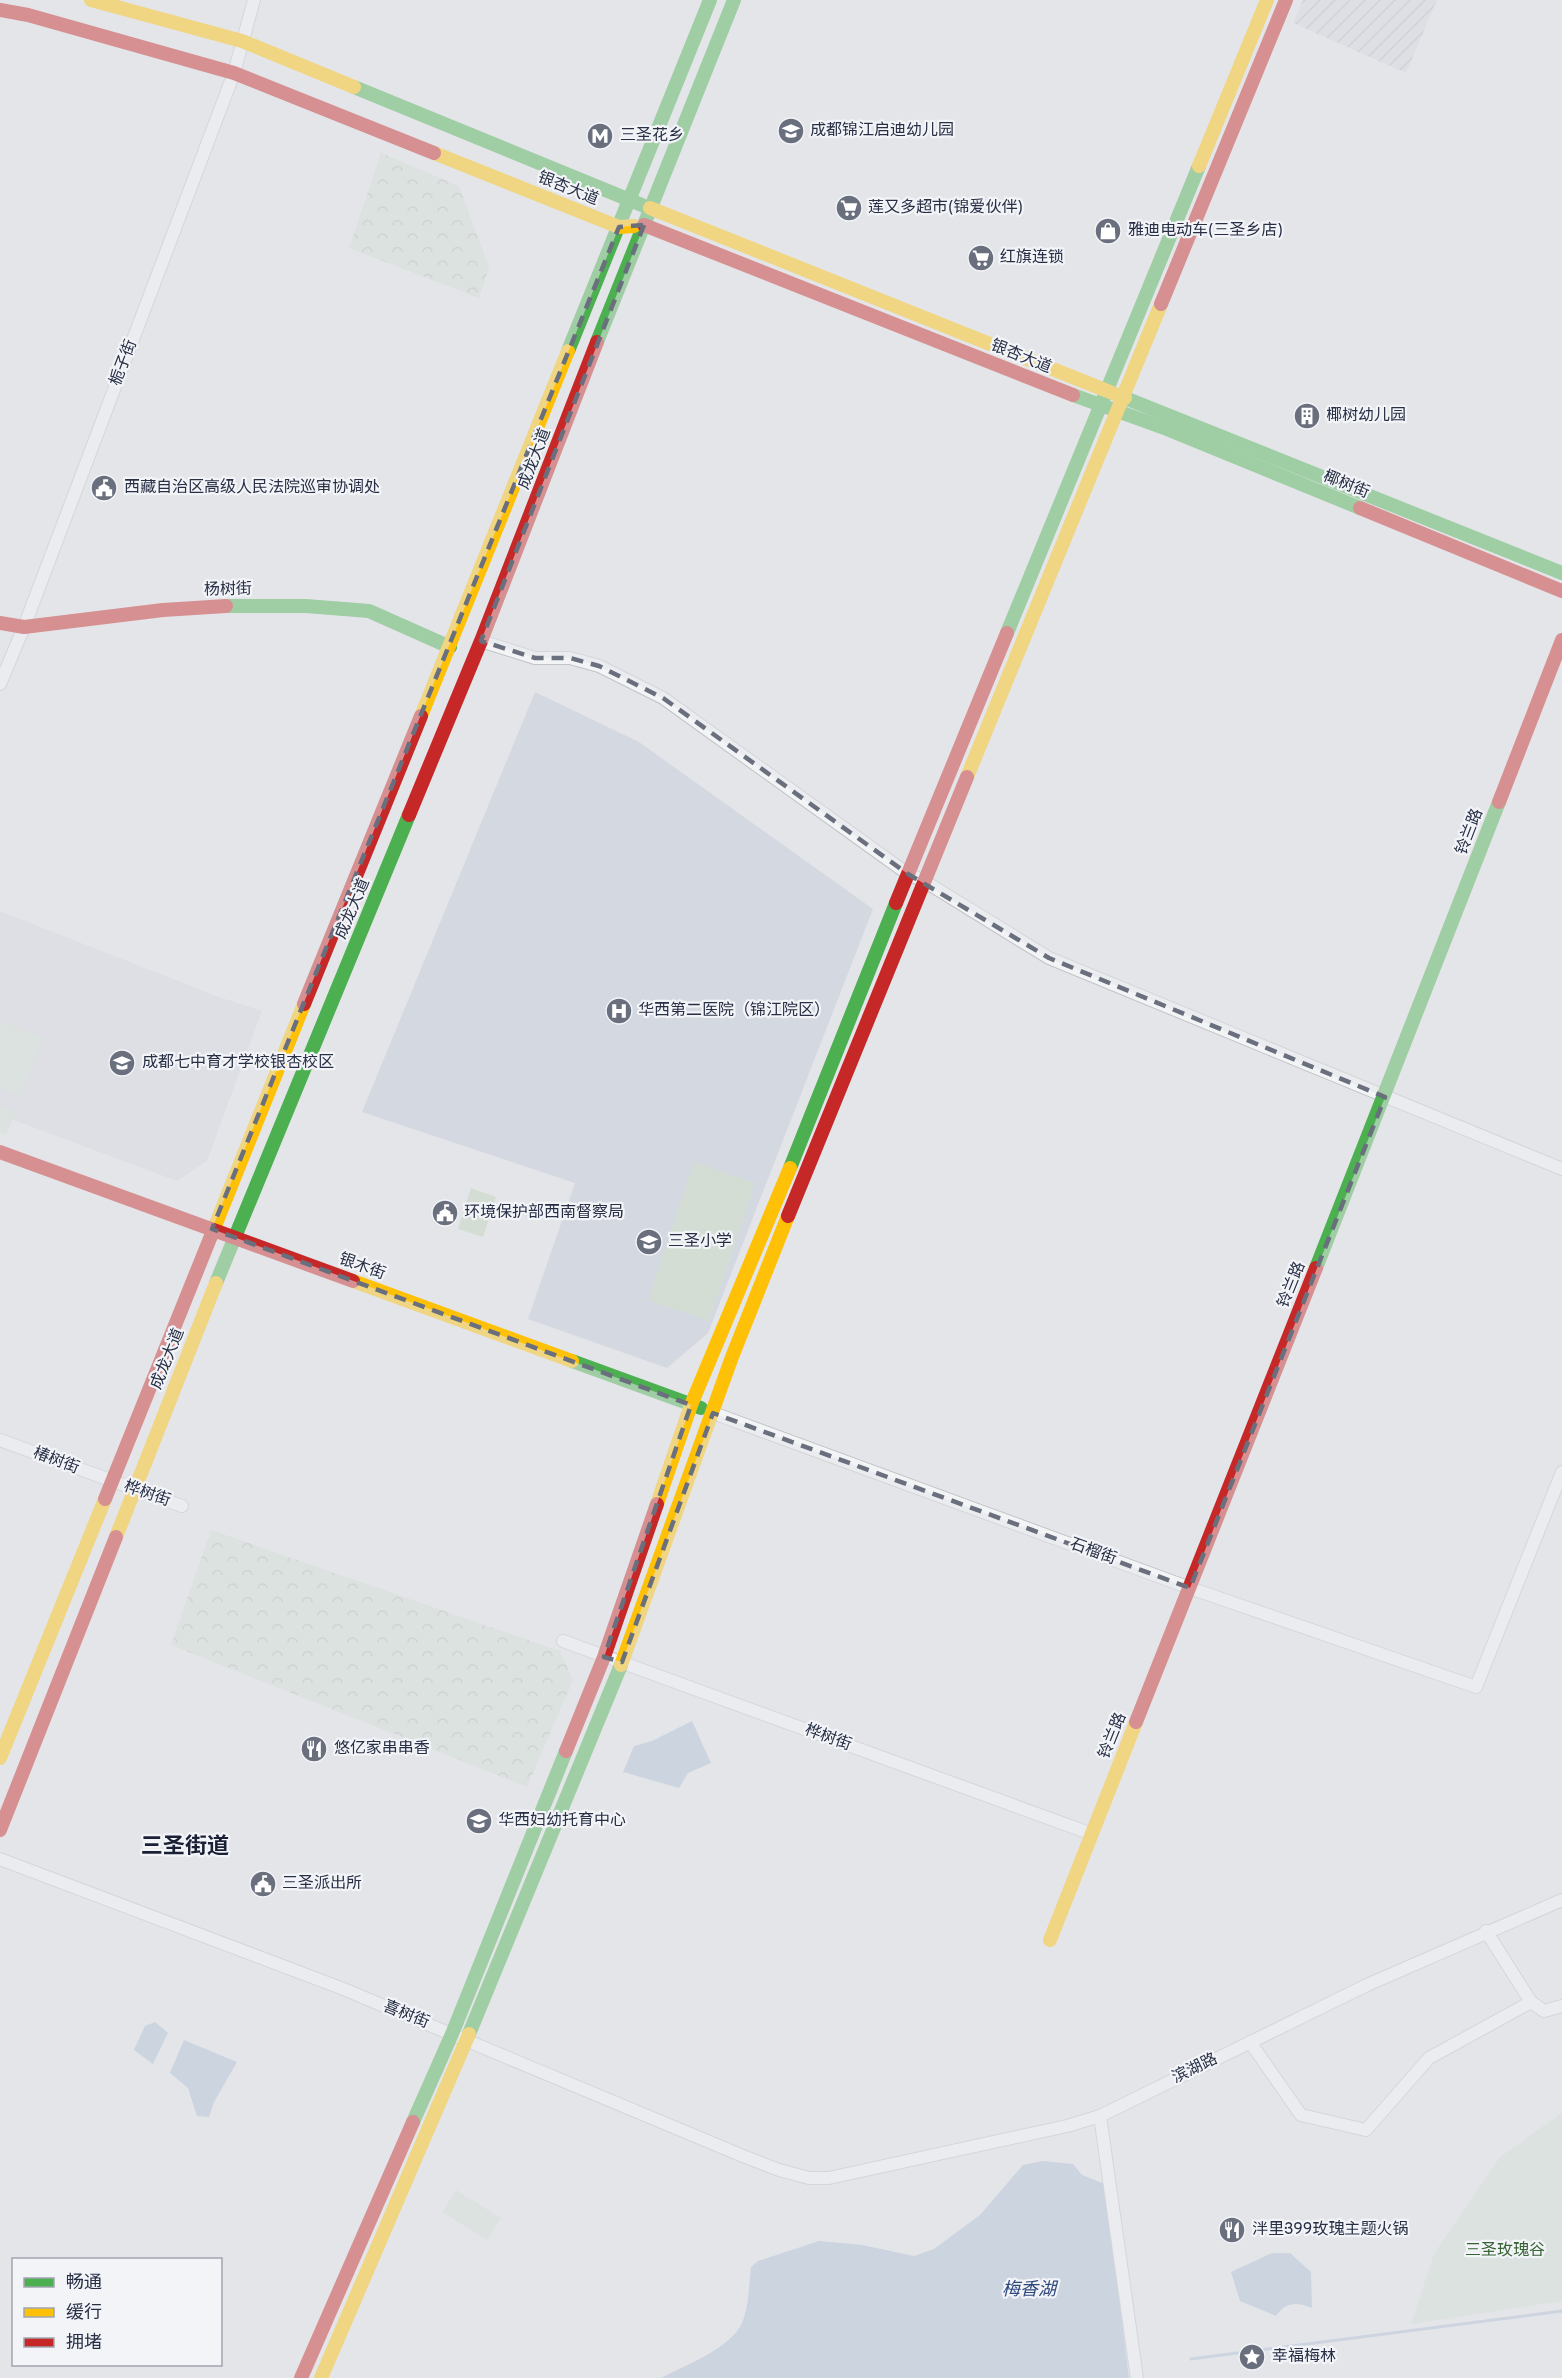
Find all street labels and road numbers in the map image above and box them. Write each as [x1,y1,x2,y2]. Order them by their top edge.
street label: 银杏大道 [535,168,601,210]
street label: 银杏大道 [988,336,1054,378]
street label: 栀子街 [106,337,142,389]
street label: 成龙大道 [514,426,556,492]
street label: 椰树街 [1320,467,1372,503]
street label: 杨树街 [204,580,252,600]
street label: 铃兰路 [1452,806,1488,858]
street label: 成龙大道 [331,876,375,942]
street label: 银木街 [336,1249,388,1285]
street label: 铃兰路 [1274,1259,1310,1311]
street label: 成龙大道 [147,1326,189,1392]
street label: 椿树街 [30,1443,82,1479]
street label: 桦树街 [121,1477,173,1511]
street label: 石榴街 [1067,1534,1119,1570]
street label: 铃兰路 [1095,1710,1131,1762]
street label: 桦树街 [802,1720,854,1756]
street label: 喜树街 [380,1997,432,2033]
street label: 滨湖路 [1169,2049,1221,2089]

